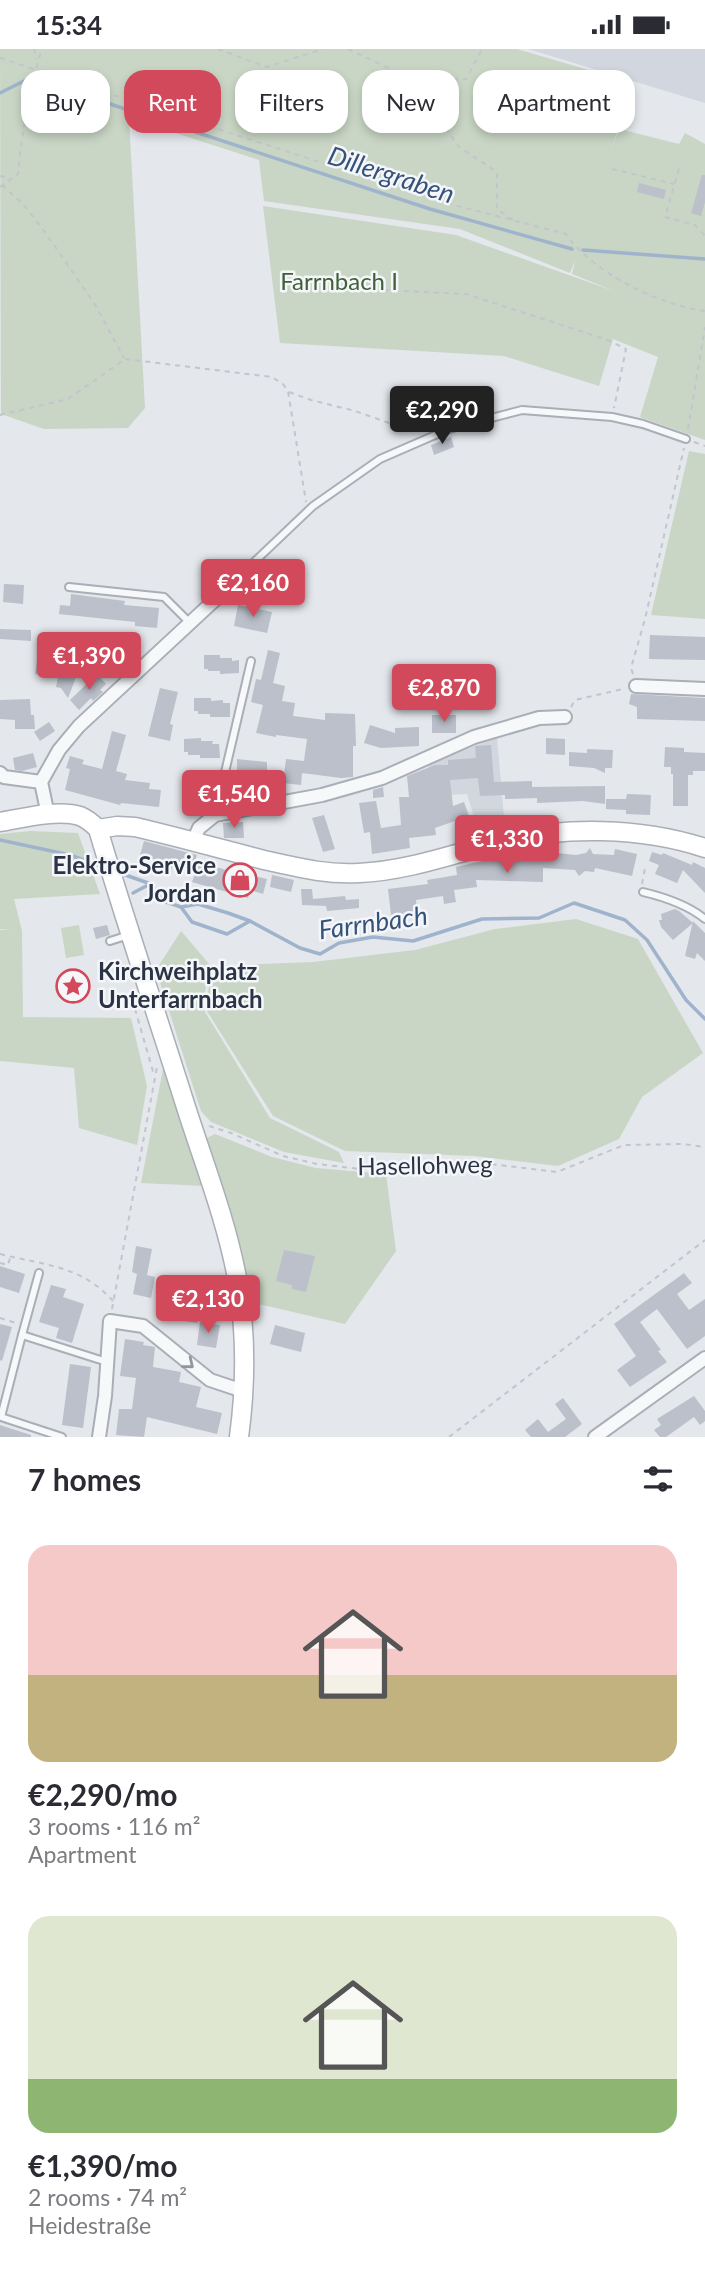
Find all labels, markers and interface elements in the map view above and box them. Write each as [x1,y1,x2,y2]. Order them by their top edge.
text: 15:34 [35,9,102,41]
chip: Buy [21,70,110,133]
chip: Rent [124,70,221,133]
chip: Filters [235,70,348,133]
chip: New [362,70,459,133]
chip: Apartment [473,70,635,133]
water label: Dillergraben [324,139,459,210]
park label: Farrnbach I [280,266,398,295]
pin: €2,290 [385,387,499,446]
text: €2,290 [406,395,478,423]
pin: €2,160 [196,559,310,619]
text: €2,160 [217,568,289,596]
pin: €1,390 [32,633,146,692]
text: €1,390 [53,641,125,669]
pin: €2,870 [387,665,501,724]
text: €2,870 [408,673,480,701]
pin: €1,540 [177,771,291,830]
text: €1,540 [198,779,270,807]
pin: €1,330 [450,815,564,875]
text: €1,330 [471,824,543,852]
place label: Elektro-Service Jordan [53,850,216,907]
shop icon: Elektro-Service Jordan [221,861,259,899]
water label: Farrnbach [316,899,429,945]
place label: Kirchweihplatz Unterfarrnbach [98,956,263,1013]
place icon: Kirchweihplatz Unterfarrnbach [54,967,92,1005]
street label: Hasellohweg [357,1149,493,1180]
pin: €2,130 [151,1275,265,1335]
text: €2,130 [172,1284,244,1312]
one-way arrow [182,1355,194,1368]
icon: filters [639,1460,677,1498]
text: 7 homes [28,1461,141,1497]
icon: home [290,1591,416,1717]
text: €2,290/mo [28,1776,177,1812]
text: 3 rooms · 116 m² [28,1812,200,1840]
text: Apartment [28,1840,136,1868]
icon: home [290,1962,416,2088]
text: €1,390/mo [28,2147,177,2183]
text: 2 rooms · 74 m² [28,2183,187,2211]
text: Heidestraße [28,2211,151,2239]

